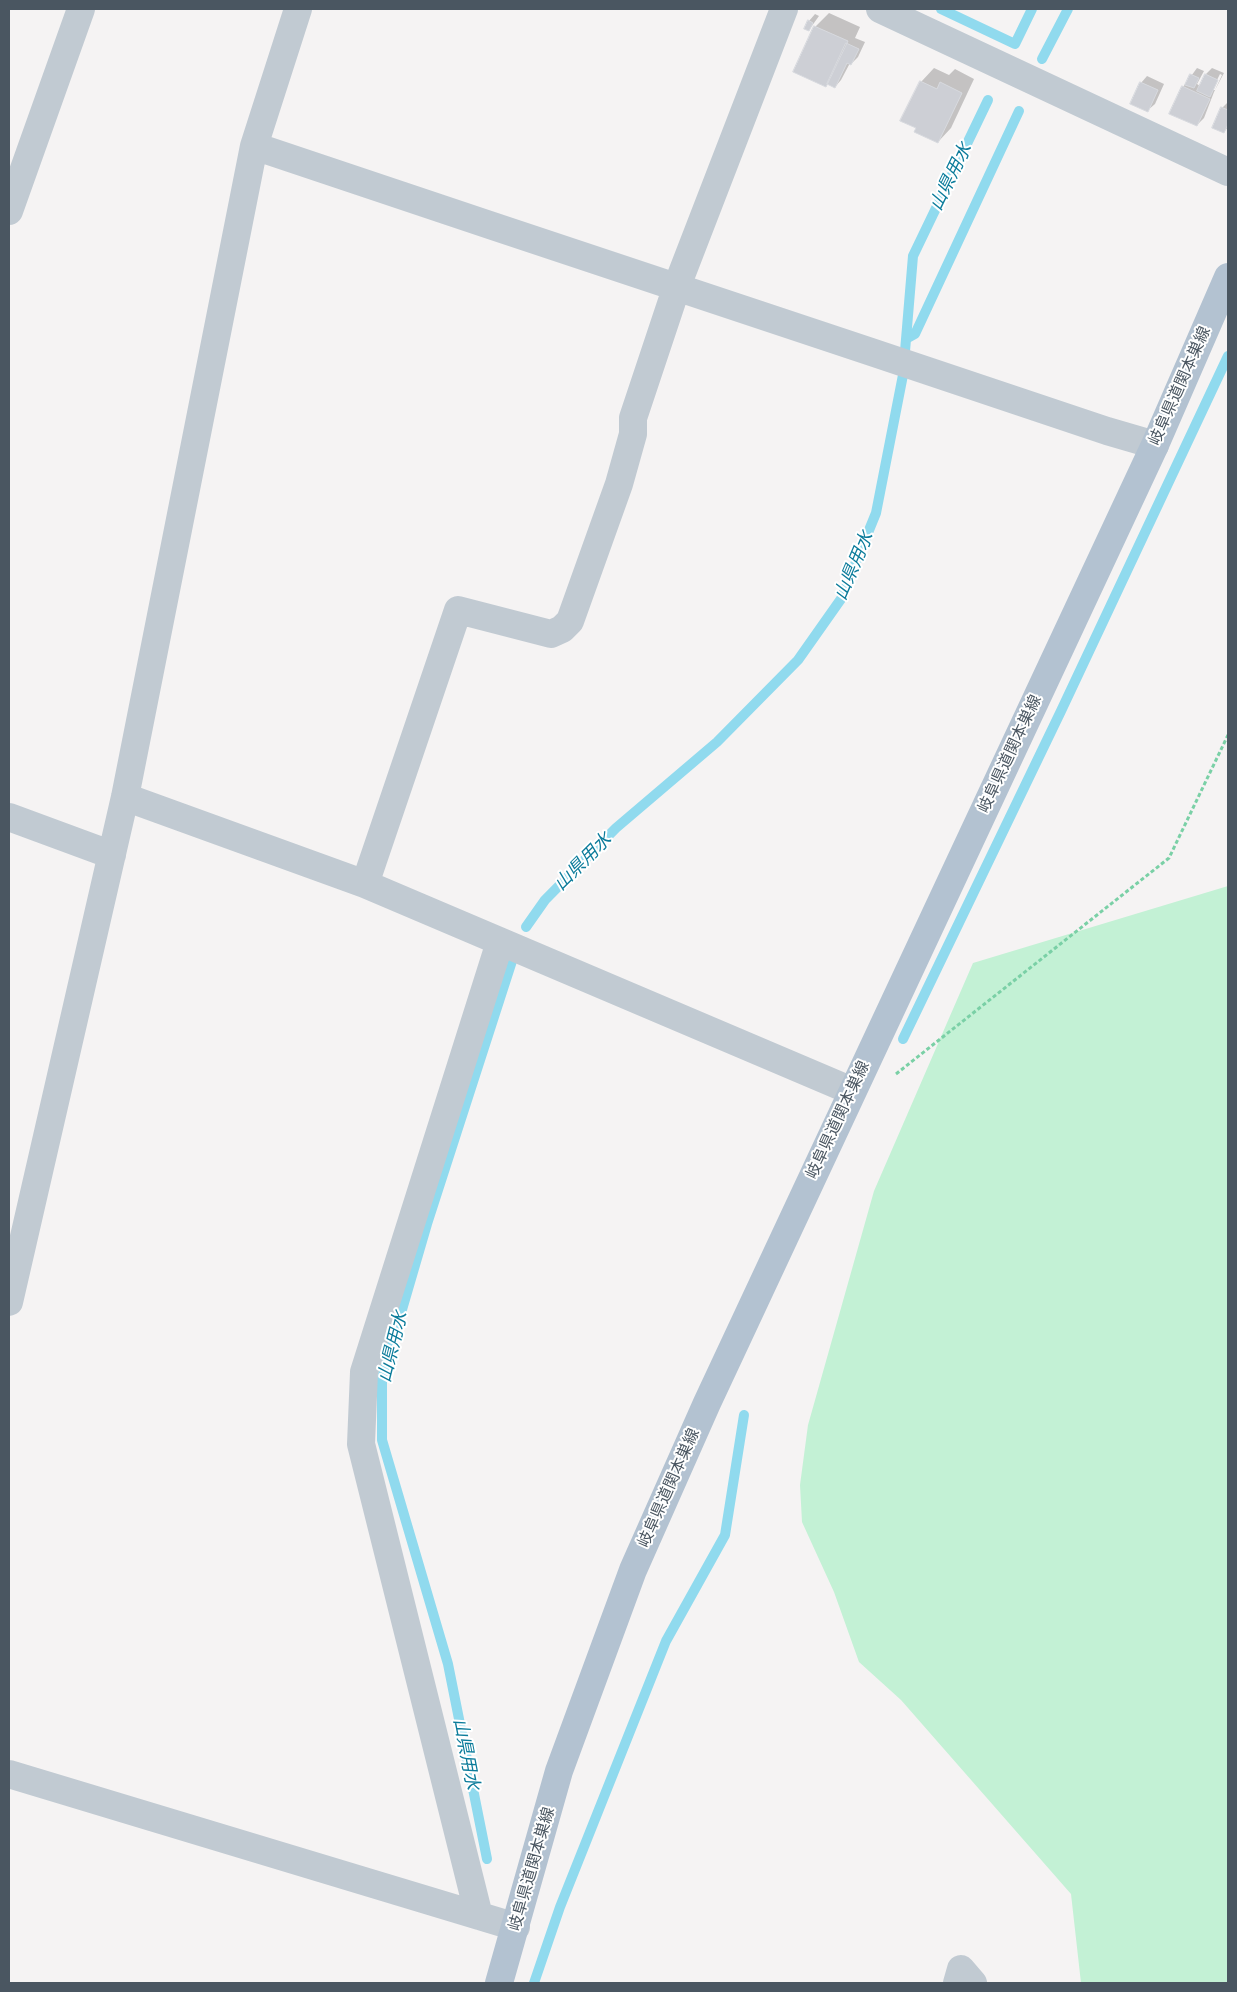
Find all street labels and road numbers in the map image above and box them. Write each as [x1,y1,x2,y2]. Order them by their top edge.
street label: 岐阜県道関本巣線 [1145,324,1215,448]
street label: 岐阜県道関本巣線 [974,692,1046,816]
street label: 岐阜県道関本巣線 [802,1058,874,1182]
street label: 岐阜県道関本巣線 [634,1426,704,1550]
street label: 岐阜県道関本巣線 [505,1805,559,1933]

